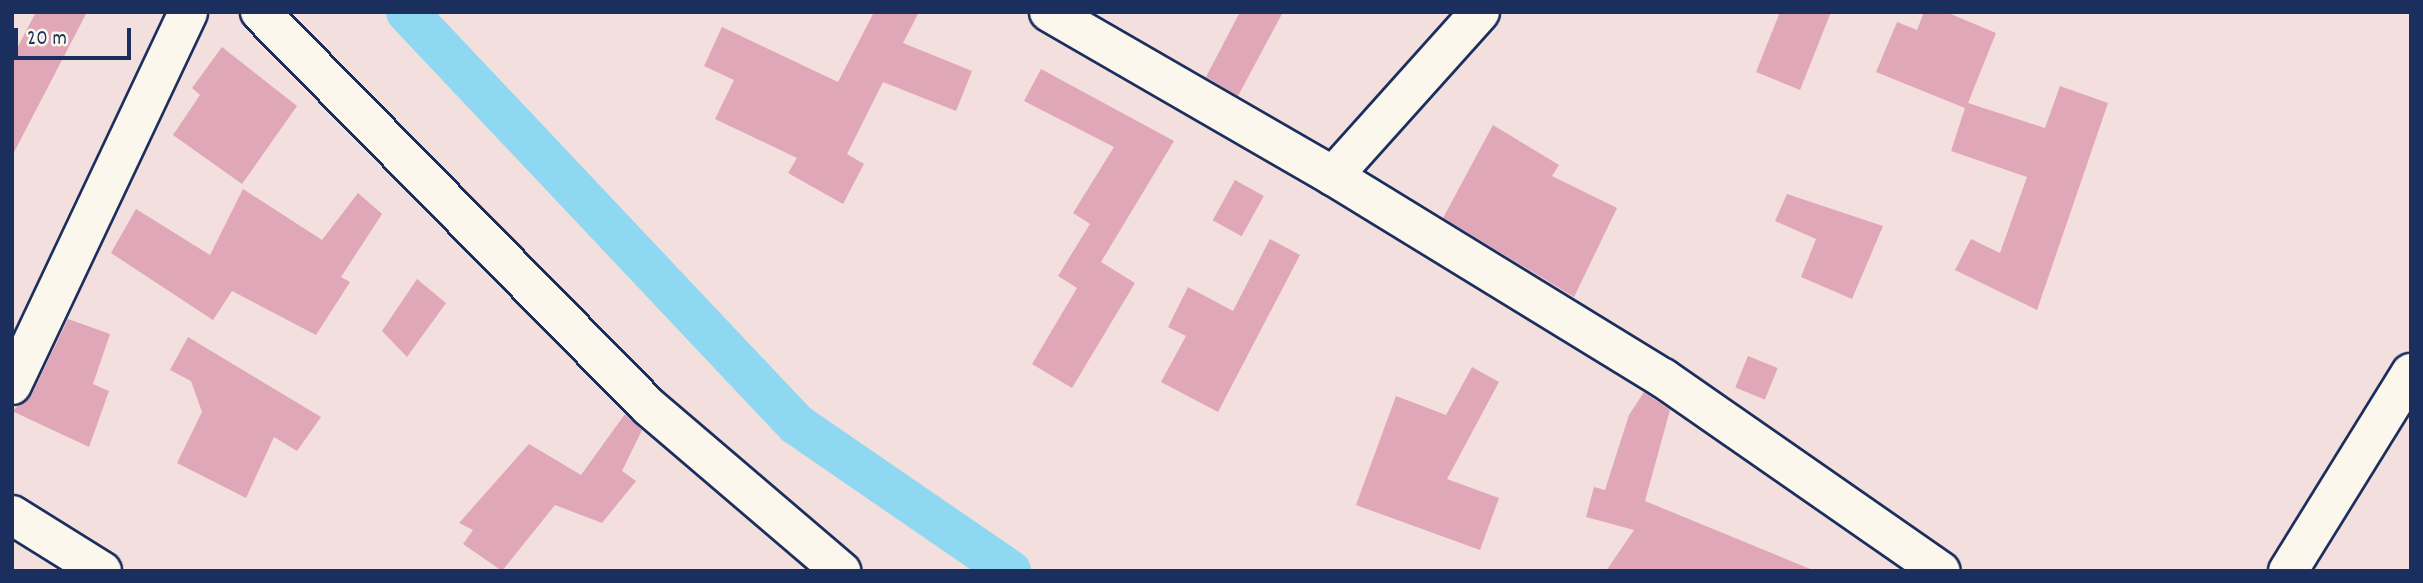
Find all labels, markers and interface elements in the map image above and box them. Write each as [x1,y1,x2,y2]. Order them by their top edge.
scale bar [18,14,135,58]
text: 20 m [27,25,67,55]

